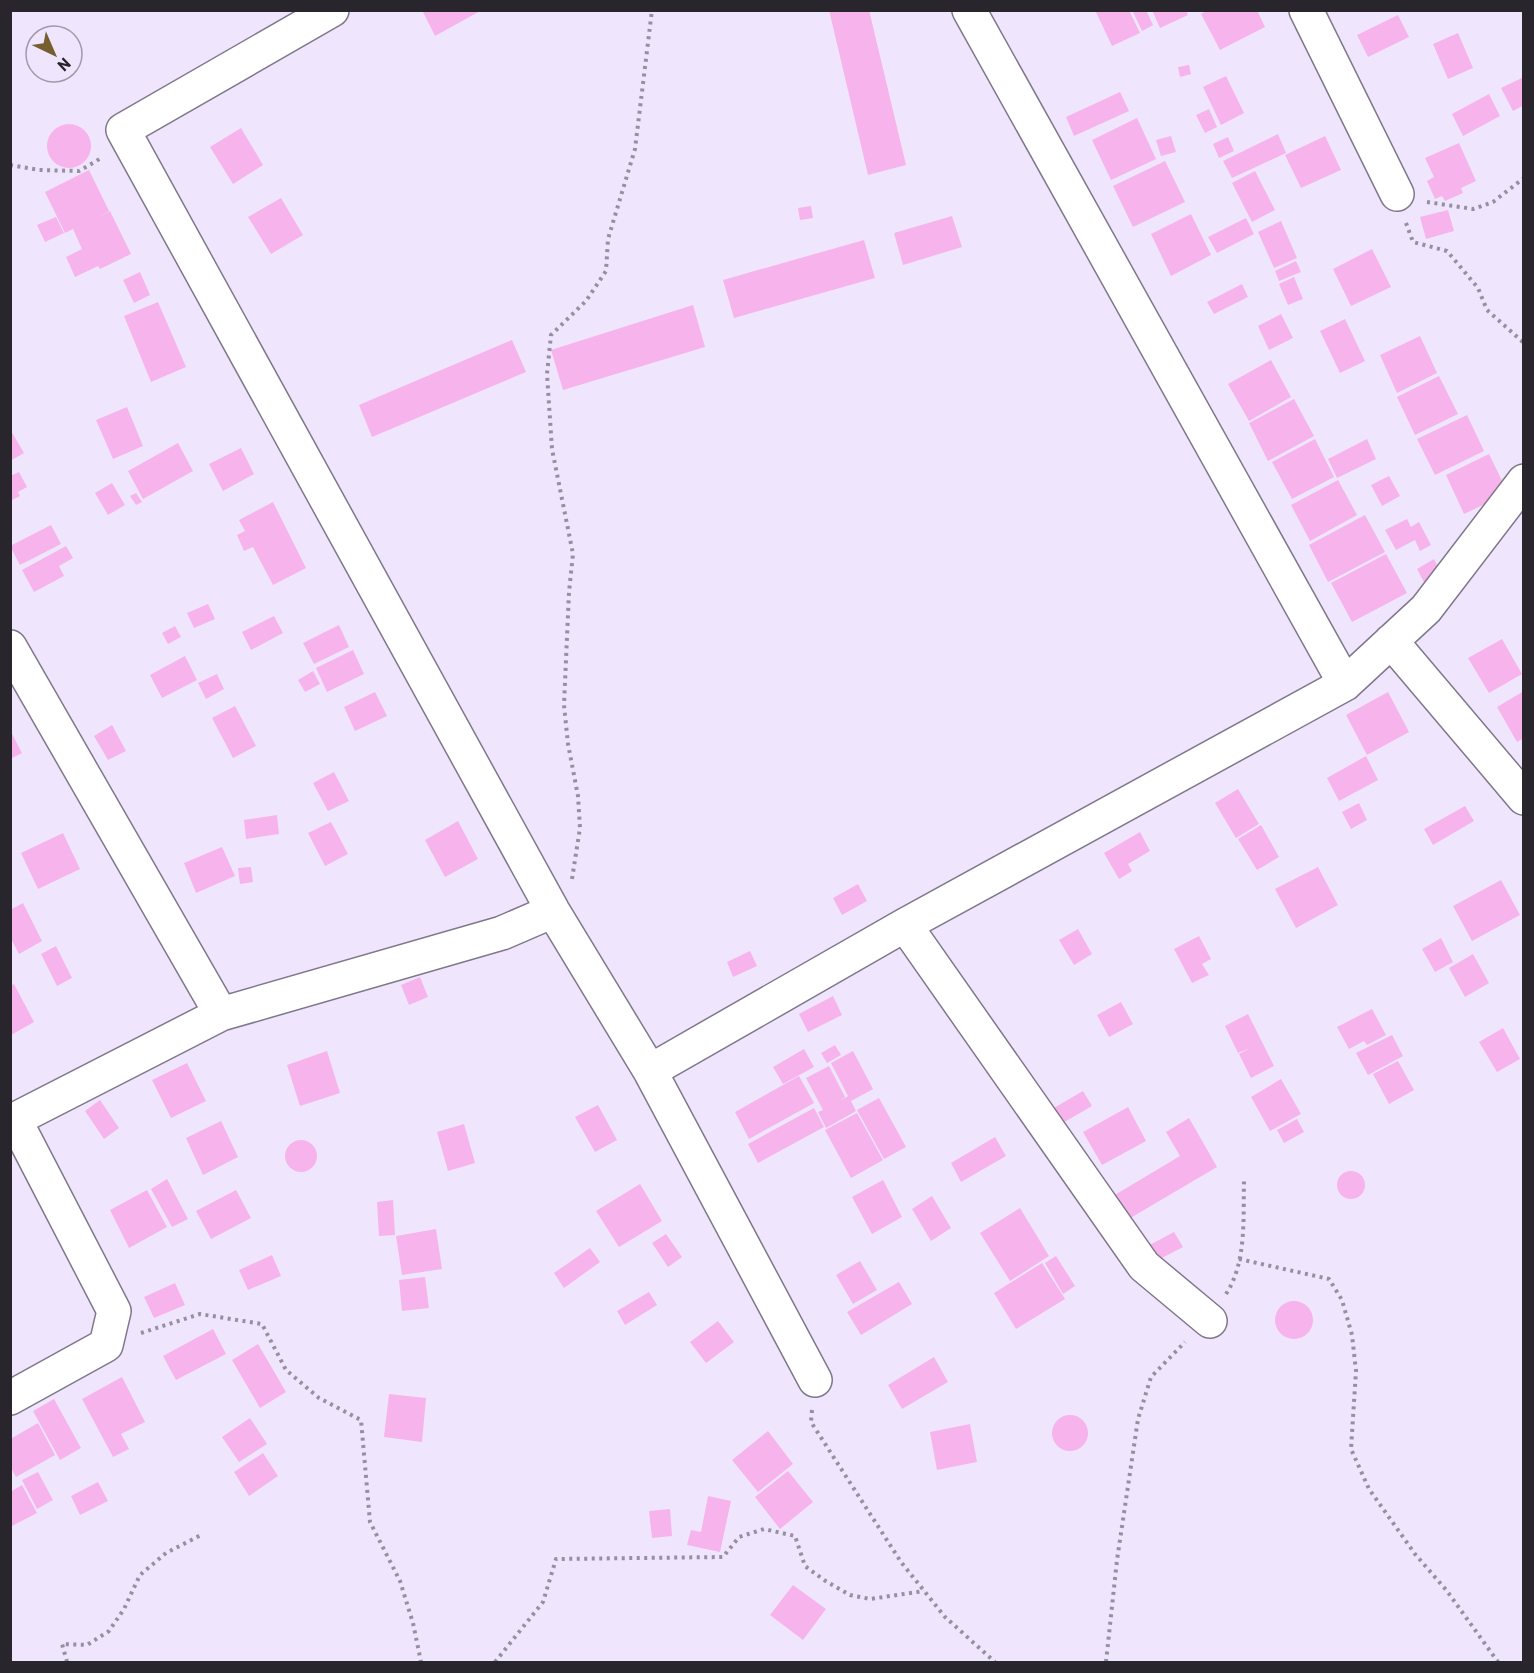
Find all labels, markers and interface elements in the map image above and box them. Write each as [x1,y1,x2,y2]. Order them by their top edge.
north arrow [24,24,84,84]
text: N [54,55,75,76]

